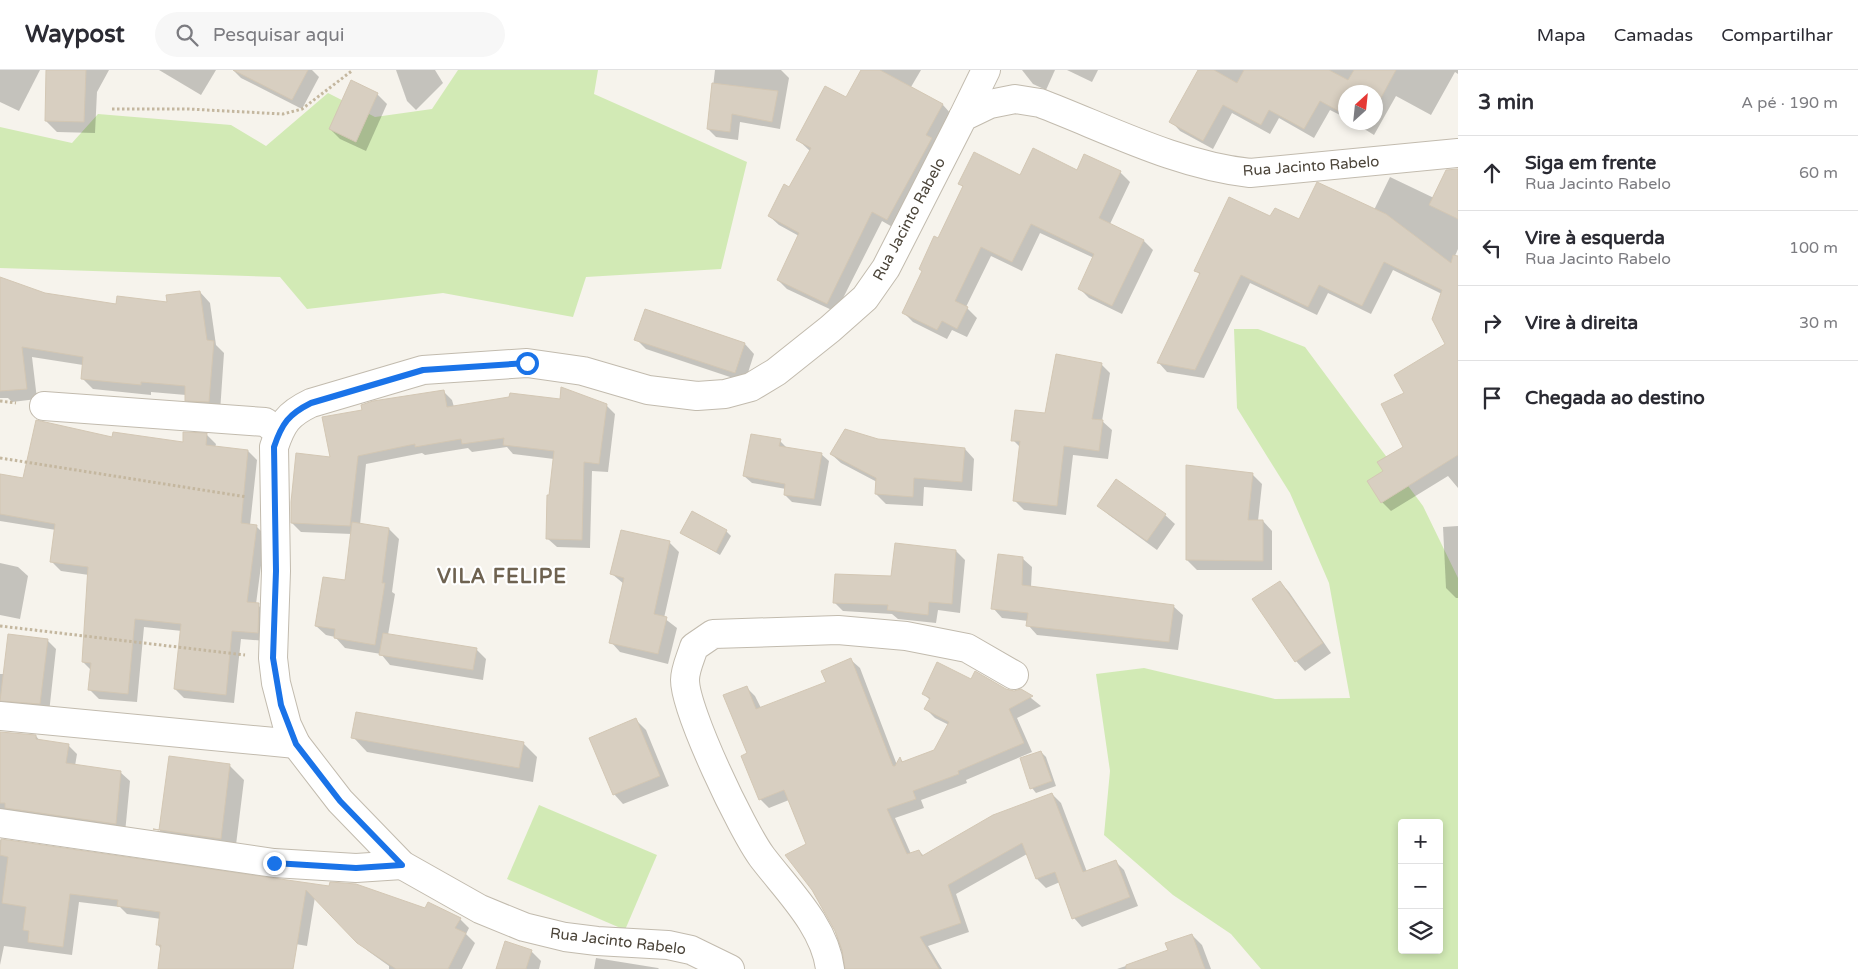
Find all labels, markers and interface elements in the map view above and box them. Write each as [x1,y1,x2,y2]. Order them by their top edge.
search box [155,12,505,57]
text: Waypost [25,20,125,49]
icon: search [173,21,201,49]
text: Pesquisar aqui [213,24,344,46]
text: Mapa [1537,24,1586,46]
text: Camadas [1614,24,1693,46]
text: Compartilhar [1721,24,1833,46]
north arrow [1338,85,1383,130]
text: 3 min [1478,90,1534,115]
text: A pé · 190 m [1741,93,1838,113]
street label: Rua Jacinto Rabelo [1242,152,1380,180]
text: Siga em frente [1525,152,1656,174]
street label: Rua Jacinto Rabelo [869,154,949,284]
icon: ahead [1478,159,1506,187]
text: 60 m [1799,163,1838,183]
text: Rua Jacinto Rabelo [1525,174,1671,194]
text: Vire à esquerda [1525,227,1665,249]
icon: left [1478,234,1506,262]
text: 100 m [1789,238,1838,258]
text: Rua Jacinto Rabelo [1525,249,1671,269]
icon: right [1478,309,1506,337]
text: Vire à direita [1525,312,1638,334]
text: 30 m [1799,313,1838,333]
route start [516,352,539,375]
icon: arrive [1478,384,1506,412]
text: Chegada ao destino [1525,387,1705,409]
district label: VILA FELIPE [437,565,567,589]
map controls [1398,819,1443,954]
button: + [1398,819,1443,864]
route end [263,852,286,875]
button: − [1398,864,1443,909]
button: layers [1398,909,1443,954]
street label: Rua Jacinto Rabelo [549,924,687,958]

